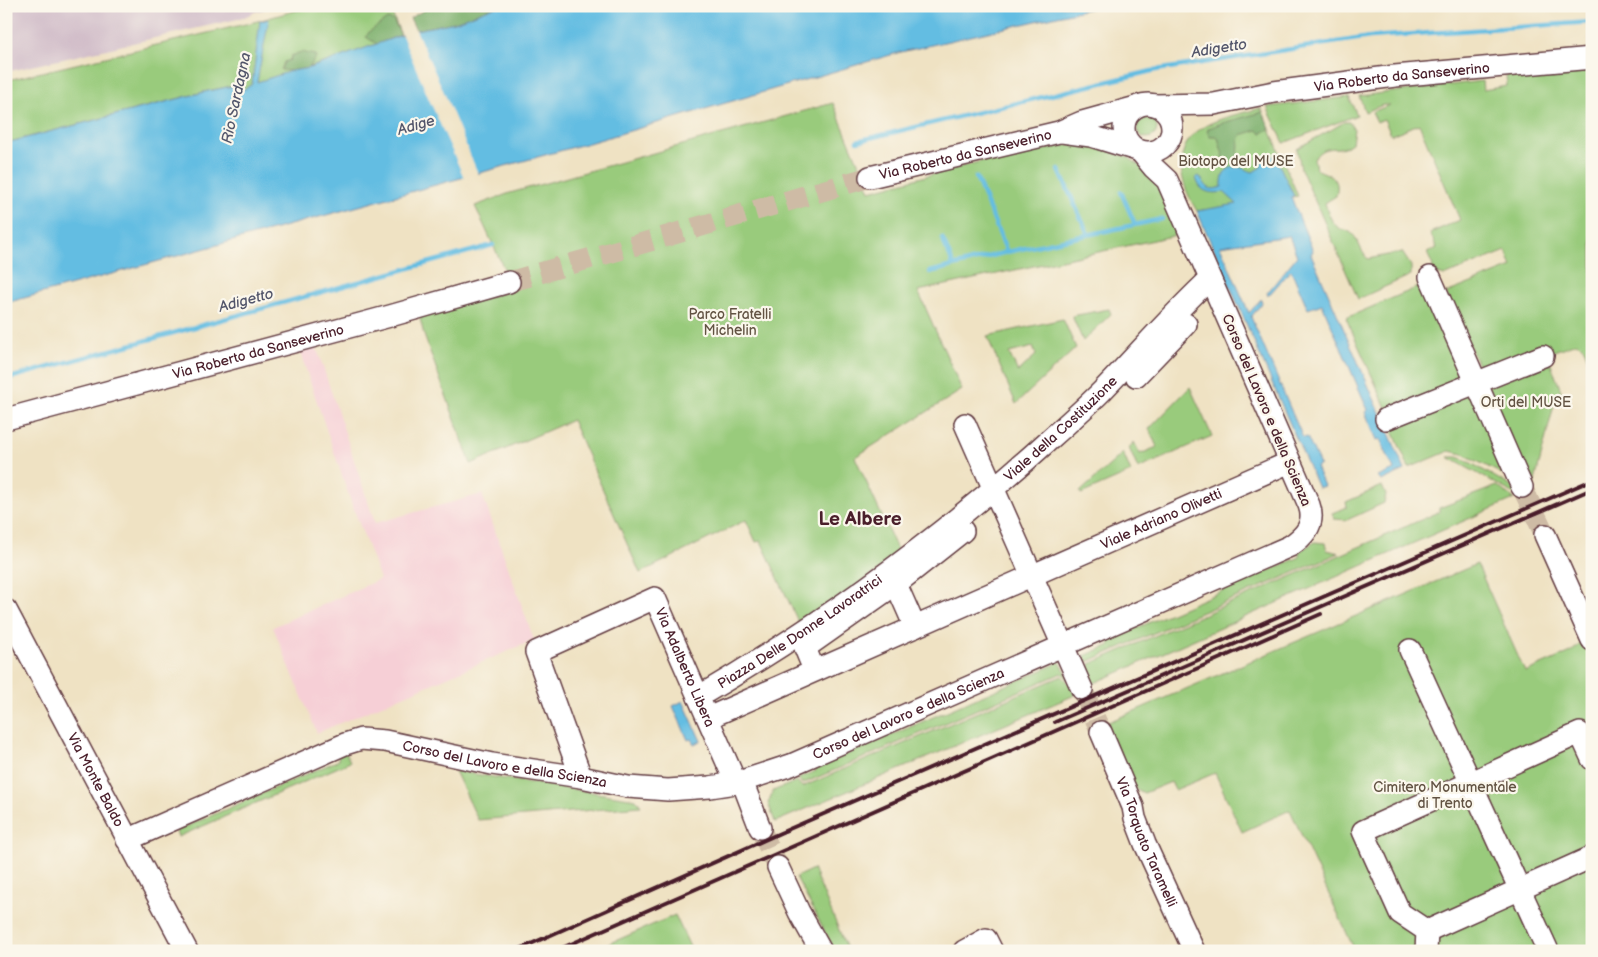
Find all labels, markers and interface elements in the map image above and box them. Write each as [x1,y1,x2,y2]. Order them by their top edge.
water label: Adigetto [1189,35,1248,62]
water label: Rio Sardagna [218,51,255,145]
street label: Via Roberto da Sanseverino [1313,59,1491,96]
water label: Adige [394,111,437,140]
street label: Via Roberto da Sanseverino [878,126,1053,184]
park label: Biotopo del MUSE [1178,153,1294,170]
water label: Adigetto [216,284,276,317]
park label: Parco Fratelli Michelin [689,306,771,339]
street label: Corso del Lavoro e della Scienza [1218,311,1315,509]
street label: Via Roberto da Sanseverino [171,321,346,383]
street label: Viale della Costituzione [1000,373,1121,485]
park label: Orti del MUSE [1481,394,1571,411]
street label: Viale Adriano Olivetti [1098,485,1225,553]
district label: Le Albere [818,508,902,531]
street label: Piazza Delle Donne Lavoratrici [715,571,885,692]
street label: Via Adalberto Libera [651,605,718,730]
street label: Corso del Lavoro e della Scienza [810,664,1007,763]
street label: Via Monte Baldo [64,730,128,830]
street label: Corso del Lavoro e della Scienza [401,737,608,791]
street label: Via Torquato Taramelli [1112,774,1181,910]
park label: Cimitero Monumentale di Trento [1373,779,1517,812]

